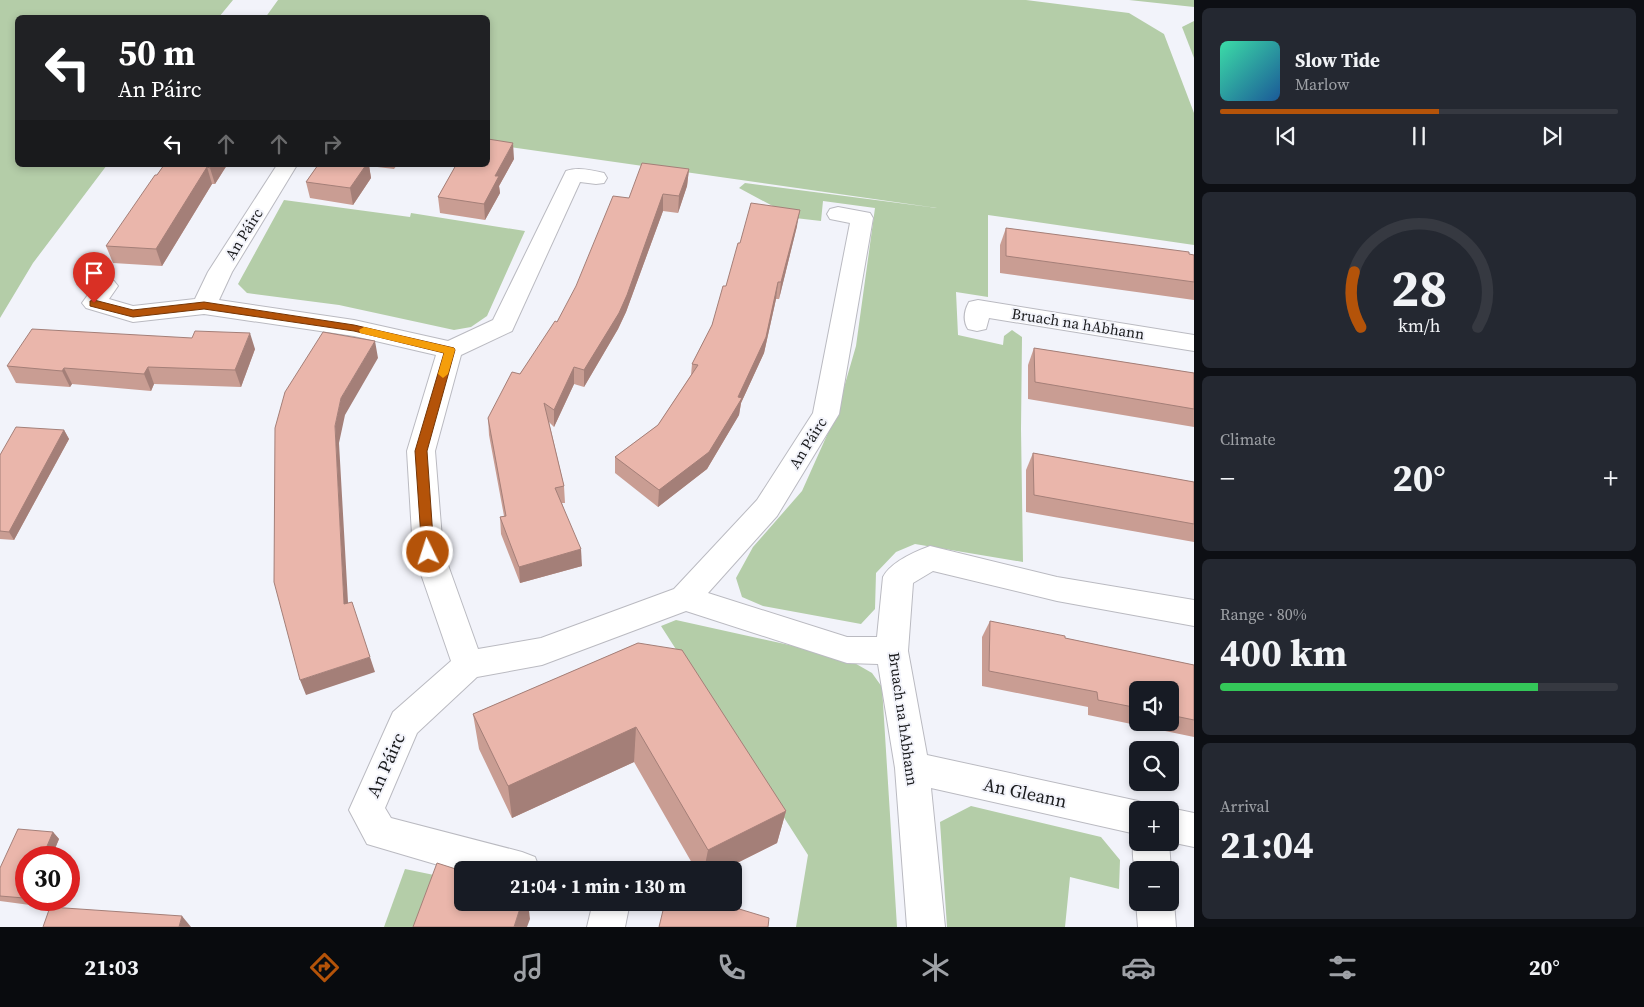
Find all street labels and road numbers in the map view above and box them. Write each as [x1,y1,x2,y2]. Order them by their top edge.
street label: An Páirc [220,204,268,263]
street label: Bruach na hAbhann [1010,303,1146,344]
street label: An Páirc [784,413,832,472]
street label: Bruach na hAbhann [884,651,923,787]
street label: An Páirc [360,728,411,801]
street label: An Gleann [981,771,1069,814]

